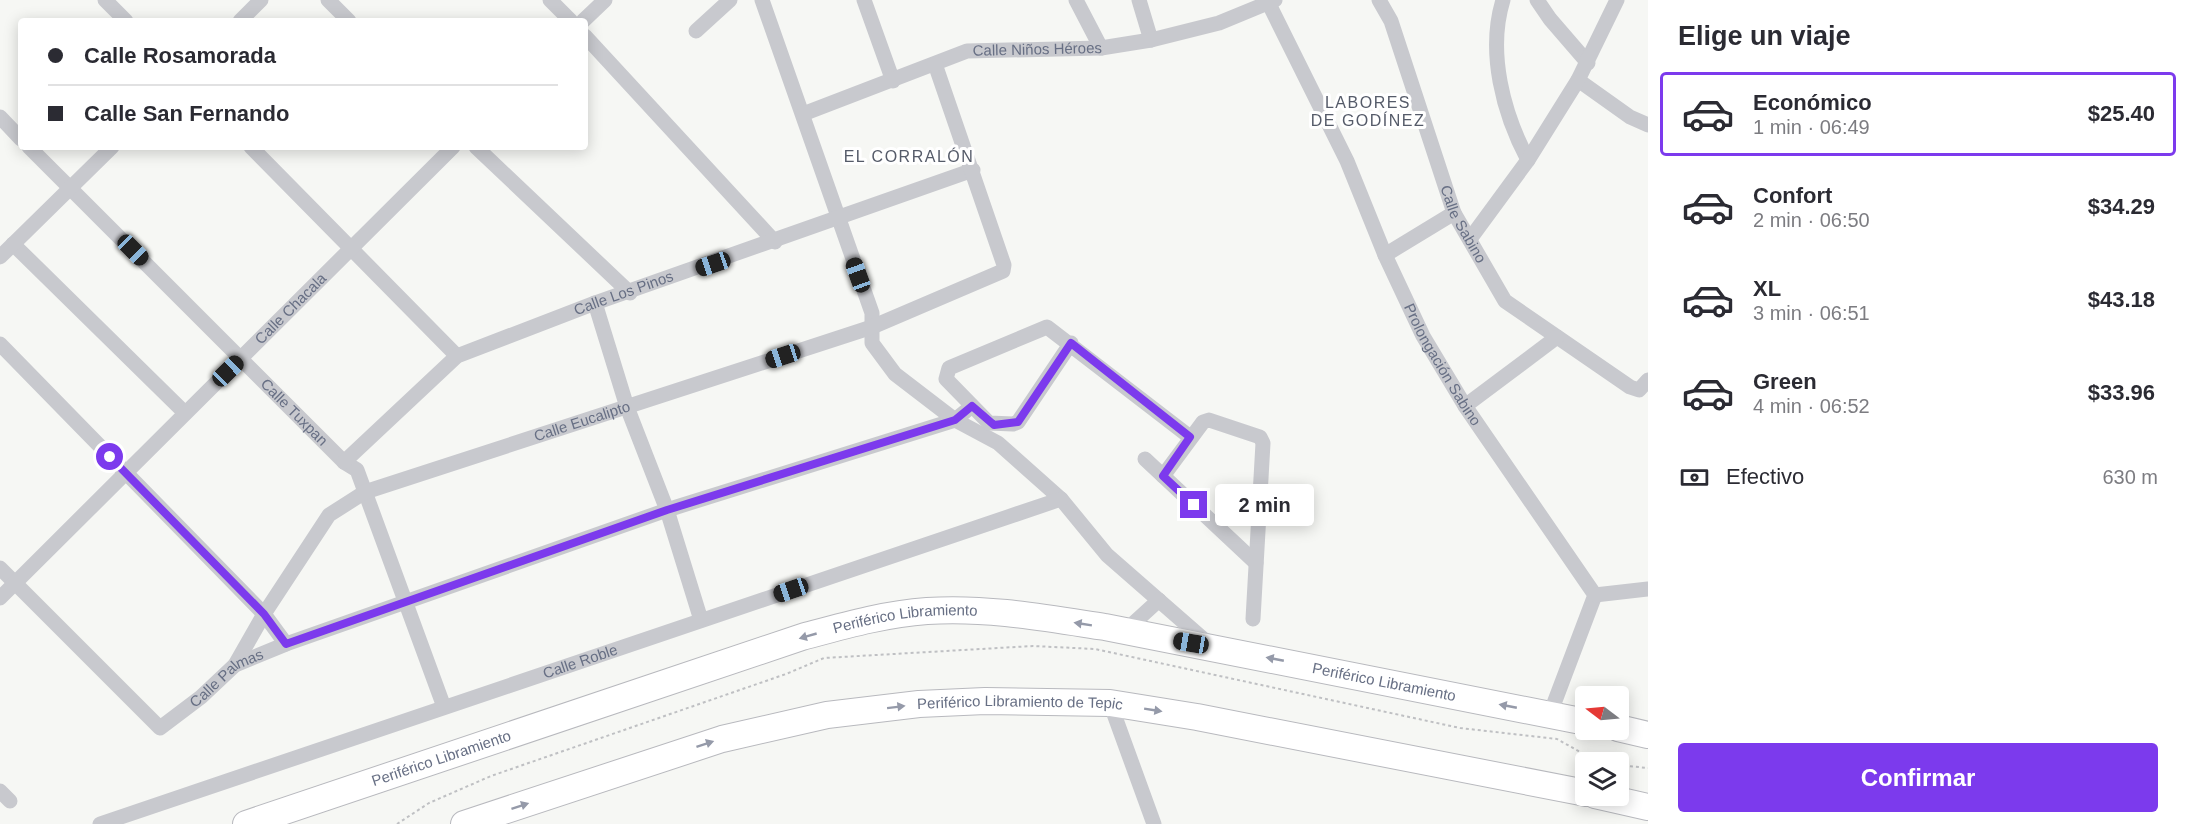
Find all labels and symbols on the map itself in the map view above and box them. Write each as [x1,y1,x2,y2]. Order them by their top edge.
street label: Calle Niños Héroes [972,39,1102,59]
district label: LABORES DE GODÍNEZ [1311,94,1425,129]
district label: EL CORRALÓN [844,147,974,165]
street label: Calle Sabino [1437,183,1490,266]
car [114,231,152,269]
car [693,250,733,278]
car [843,255,873,295]
street label: Calle Los Pinos [571,267,675,318]
street label: Calle Chacala [251,269,330,347]
street label: Prolongación Sabino [1401,301,1485,429]
car [763,342,803,370]
car [209,352,247,390]
street label: Calle Tuxpan [258,375,332,449]
street label: Calle Eucalipto [532,397,632,444]
route start [96,443,123,470]
callout: 2 min [1215,484,1314,526]
route end [1180,491,1207,518]
car [771,576,811,604]
street label: Periférico Libramiento [831,601,978,636]
one-way arrow [1074,619,1093,628]
car [1172,631,1210,655]
one-way arrow [799,632,817,641]
street label: Calle Roble [541,641,620,682]
street label: Calle Palmas [186,645,266,711]
one-way arrow [1265,654,1284,663]
street label: Periférico Libramiento [1311,659,1457,704]
north arrow [1575,686,1629,740]
street label: Periférico Libramiento de Tepic [917,692,1125,713]
one-way arrow [1498,701,1517,710]
one-way arrow [886,702,905,712]
one-way arrow [1144,706,1163,715]
street label: Periférico Libramiento [369,727,513,789]
one-way arrow [696,739,714,749]
one-way arrow [511,800,529,810]

